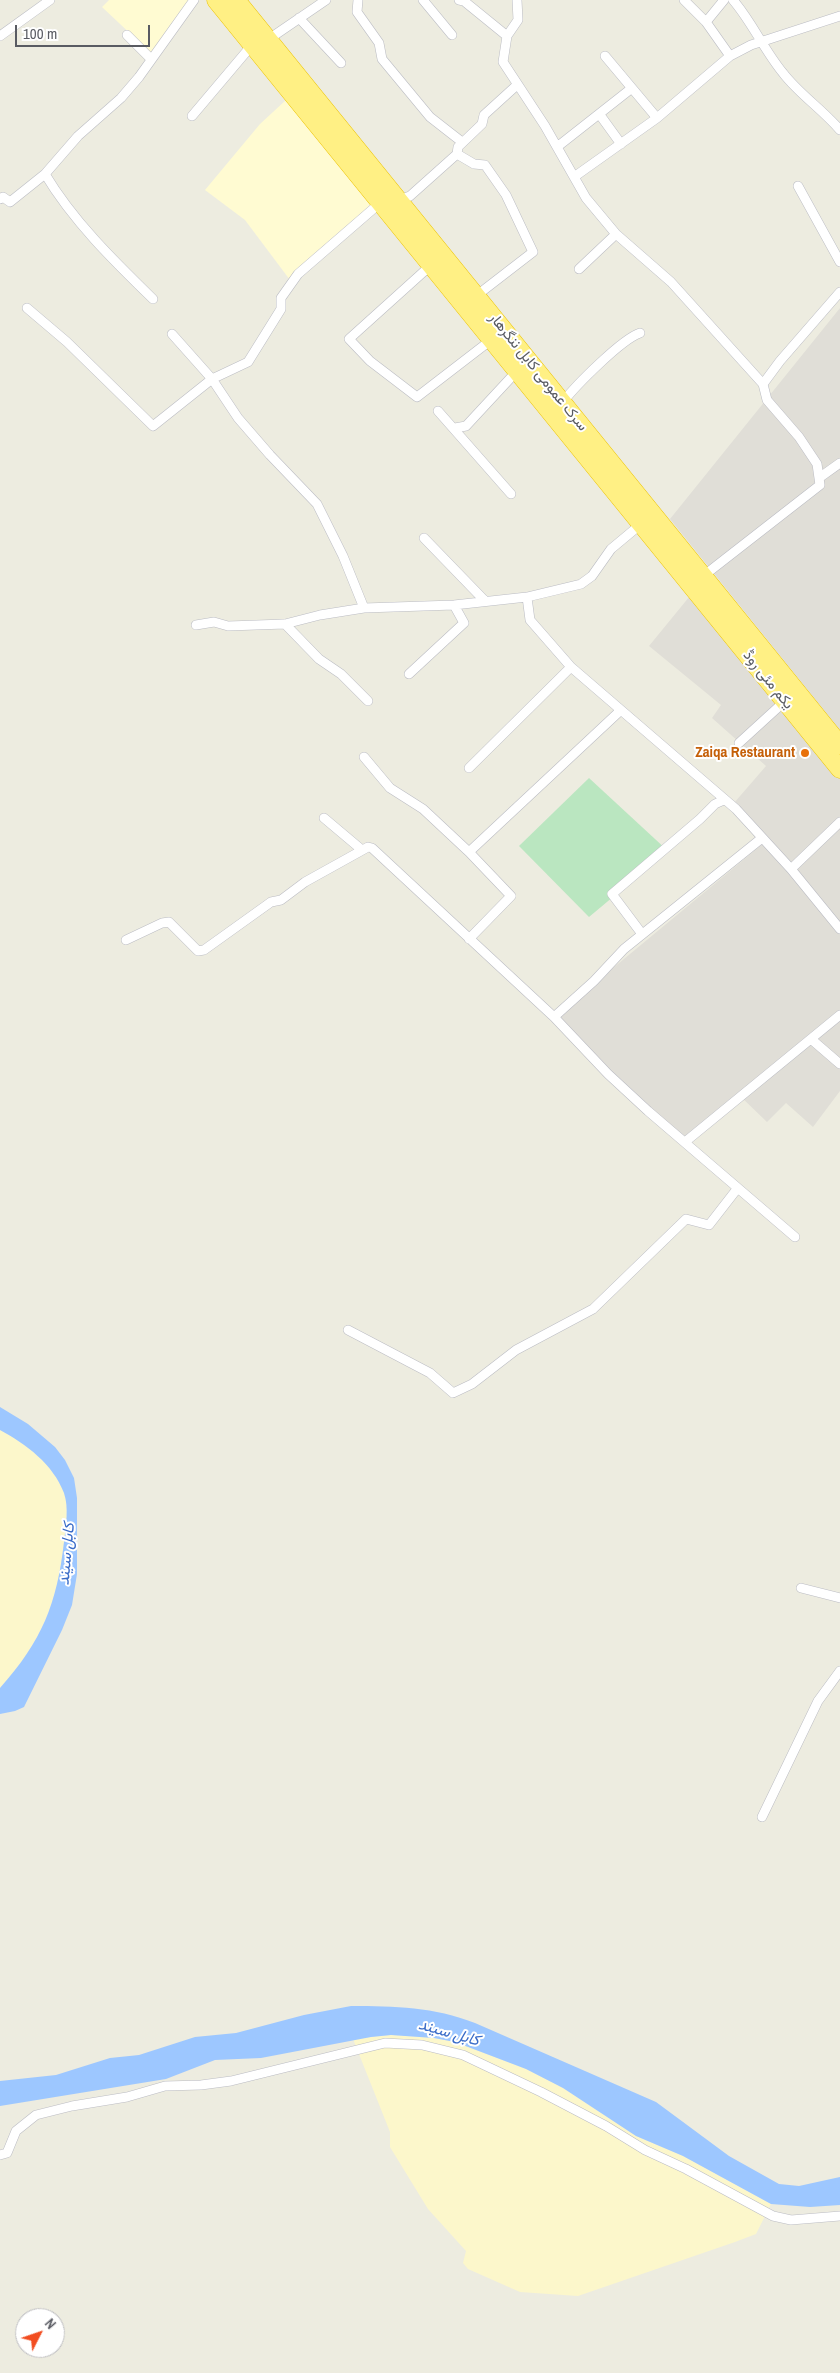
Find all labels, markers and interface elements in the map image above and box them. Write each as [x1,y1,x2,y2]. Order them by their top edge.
scale bar [18,15,152,47]
text: 100 m [23,23,57,44]
street label: سرک عمومی کابل ننگرهار [485,309,591,435]
street label: یکم مئی روڈ [739,647,797,713]
place label: Zaiqa Restaurant [695,744,795,762]
marker: Zaiqa Restaurant [799,747,811,759]
water label: کابل سيند [55,1522,79,1586]
water label: کابل سيند [416,2015,482,2051]
north arrow [15,2308,65,2358]
text: N [41,2315,60,2333]

